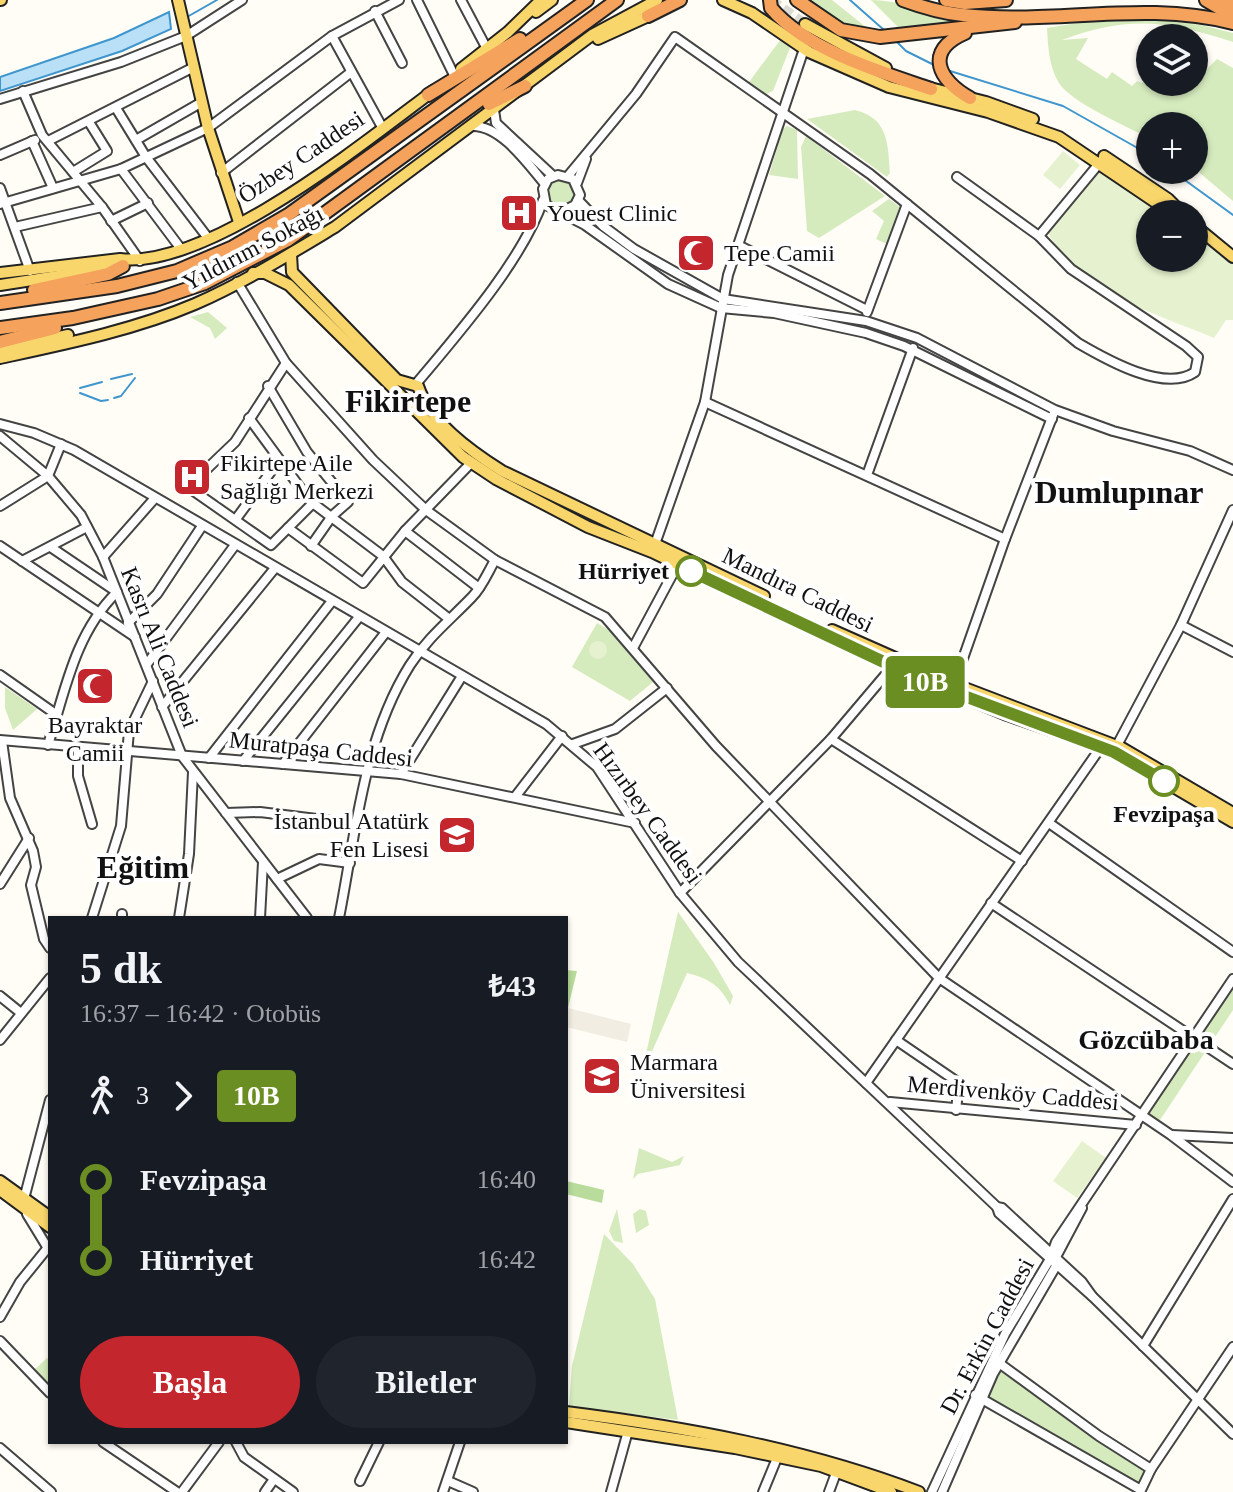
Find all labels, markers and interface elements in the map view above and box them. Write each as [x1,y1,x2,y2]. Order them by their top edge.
map controls [1136,24,1208,272]
button: layers [1136,24,1208,96]
street label: Özbey Caddesi [233,105,369,209]
button: + [1136,112,1208,184]
hospital icon: Youest Clinic [498,192,540,234]
street label: Yıldırım Sokağı [178,200,328,296]
place label: Youest Clinic [547,200,677,226]
button: − [1136,200,1208,272]
mosque icon: Tepe Camii [675,232,717,274]
place label: Tepe Camii [724,240,835,266]
district label: Fikirtepe [345,383,471,419]
place label: Fikirtepe Aile Sağlığı Merkezi [220,450,374,504]
hospital icon: Fikirtepe Aile Sağlığı Merkezi [171,456,213,498]
district label: Dumlupınar [1035,474,1203,510]
street label: Mandıra Caddesi [718,542,878,638]
marker: Hürriyet [676,556,706,586]
place label: Hürriyet [578,558,669,584]
street label: Kasrı Ali Caddesi [116,563,204,731]
line badge: 10B [879,656,971,708]
mosque icon: Bayraktar Camii [74,665,116,707]
text: 10B [902,666,948,697]
place label: Bayraktar Camii [48,712,142,766]
street label: Muratpaşa Caddesi [228,726,414,772]
street label: Hızırbey Caddesi [588,738,708,889]
marker: Fevzipaşa [1149,766,1179,796]
place label: Fevzipaşa [1113,801,1215,827]
place label: İstanbul Atatürk Fen Lisesi [274,808,429,862]
school or university icon: İstanbul Atatürk Fen Lisesi [436,814,478,856]
district label: Eğitim [97,849,190,885]
text: 5 dk [80,944,162,993]
text: ₺43 [489,969,536,1002]
text: 16:37 – 16:42 · Otobüs [80,999,321,1028]
district label: Gözcübaba [1078,1024,1214,1055]
place label: Marmara Üniversitesi [630,1049,746,1103]
school or university icon: Marmara Üniversitesi [581,1055,623,1097]
street label: Merdivenköy Caddesi [906,1071,1120,1115]
icon: walk [80,1074,124,1118]
icon: forward [161,1074,205,1118]
text: 10B [233,1080,280,1111]
text: 3 [136,1081,149,1110]
text: Fevzipaşa [140,1163,267,1196]
text: 16:40 [477,1165,536,1194]
text: Hürriyet [140,1243,253,1276]
text: 16:42 [477,1245,536,1274]
street label: Dr. Erkin Caddesi [935,1253,1039,1418]
button: Başla [80,1336,300,1428]
button: Biletler [316,1336,536,1428]

